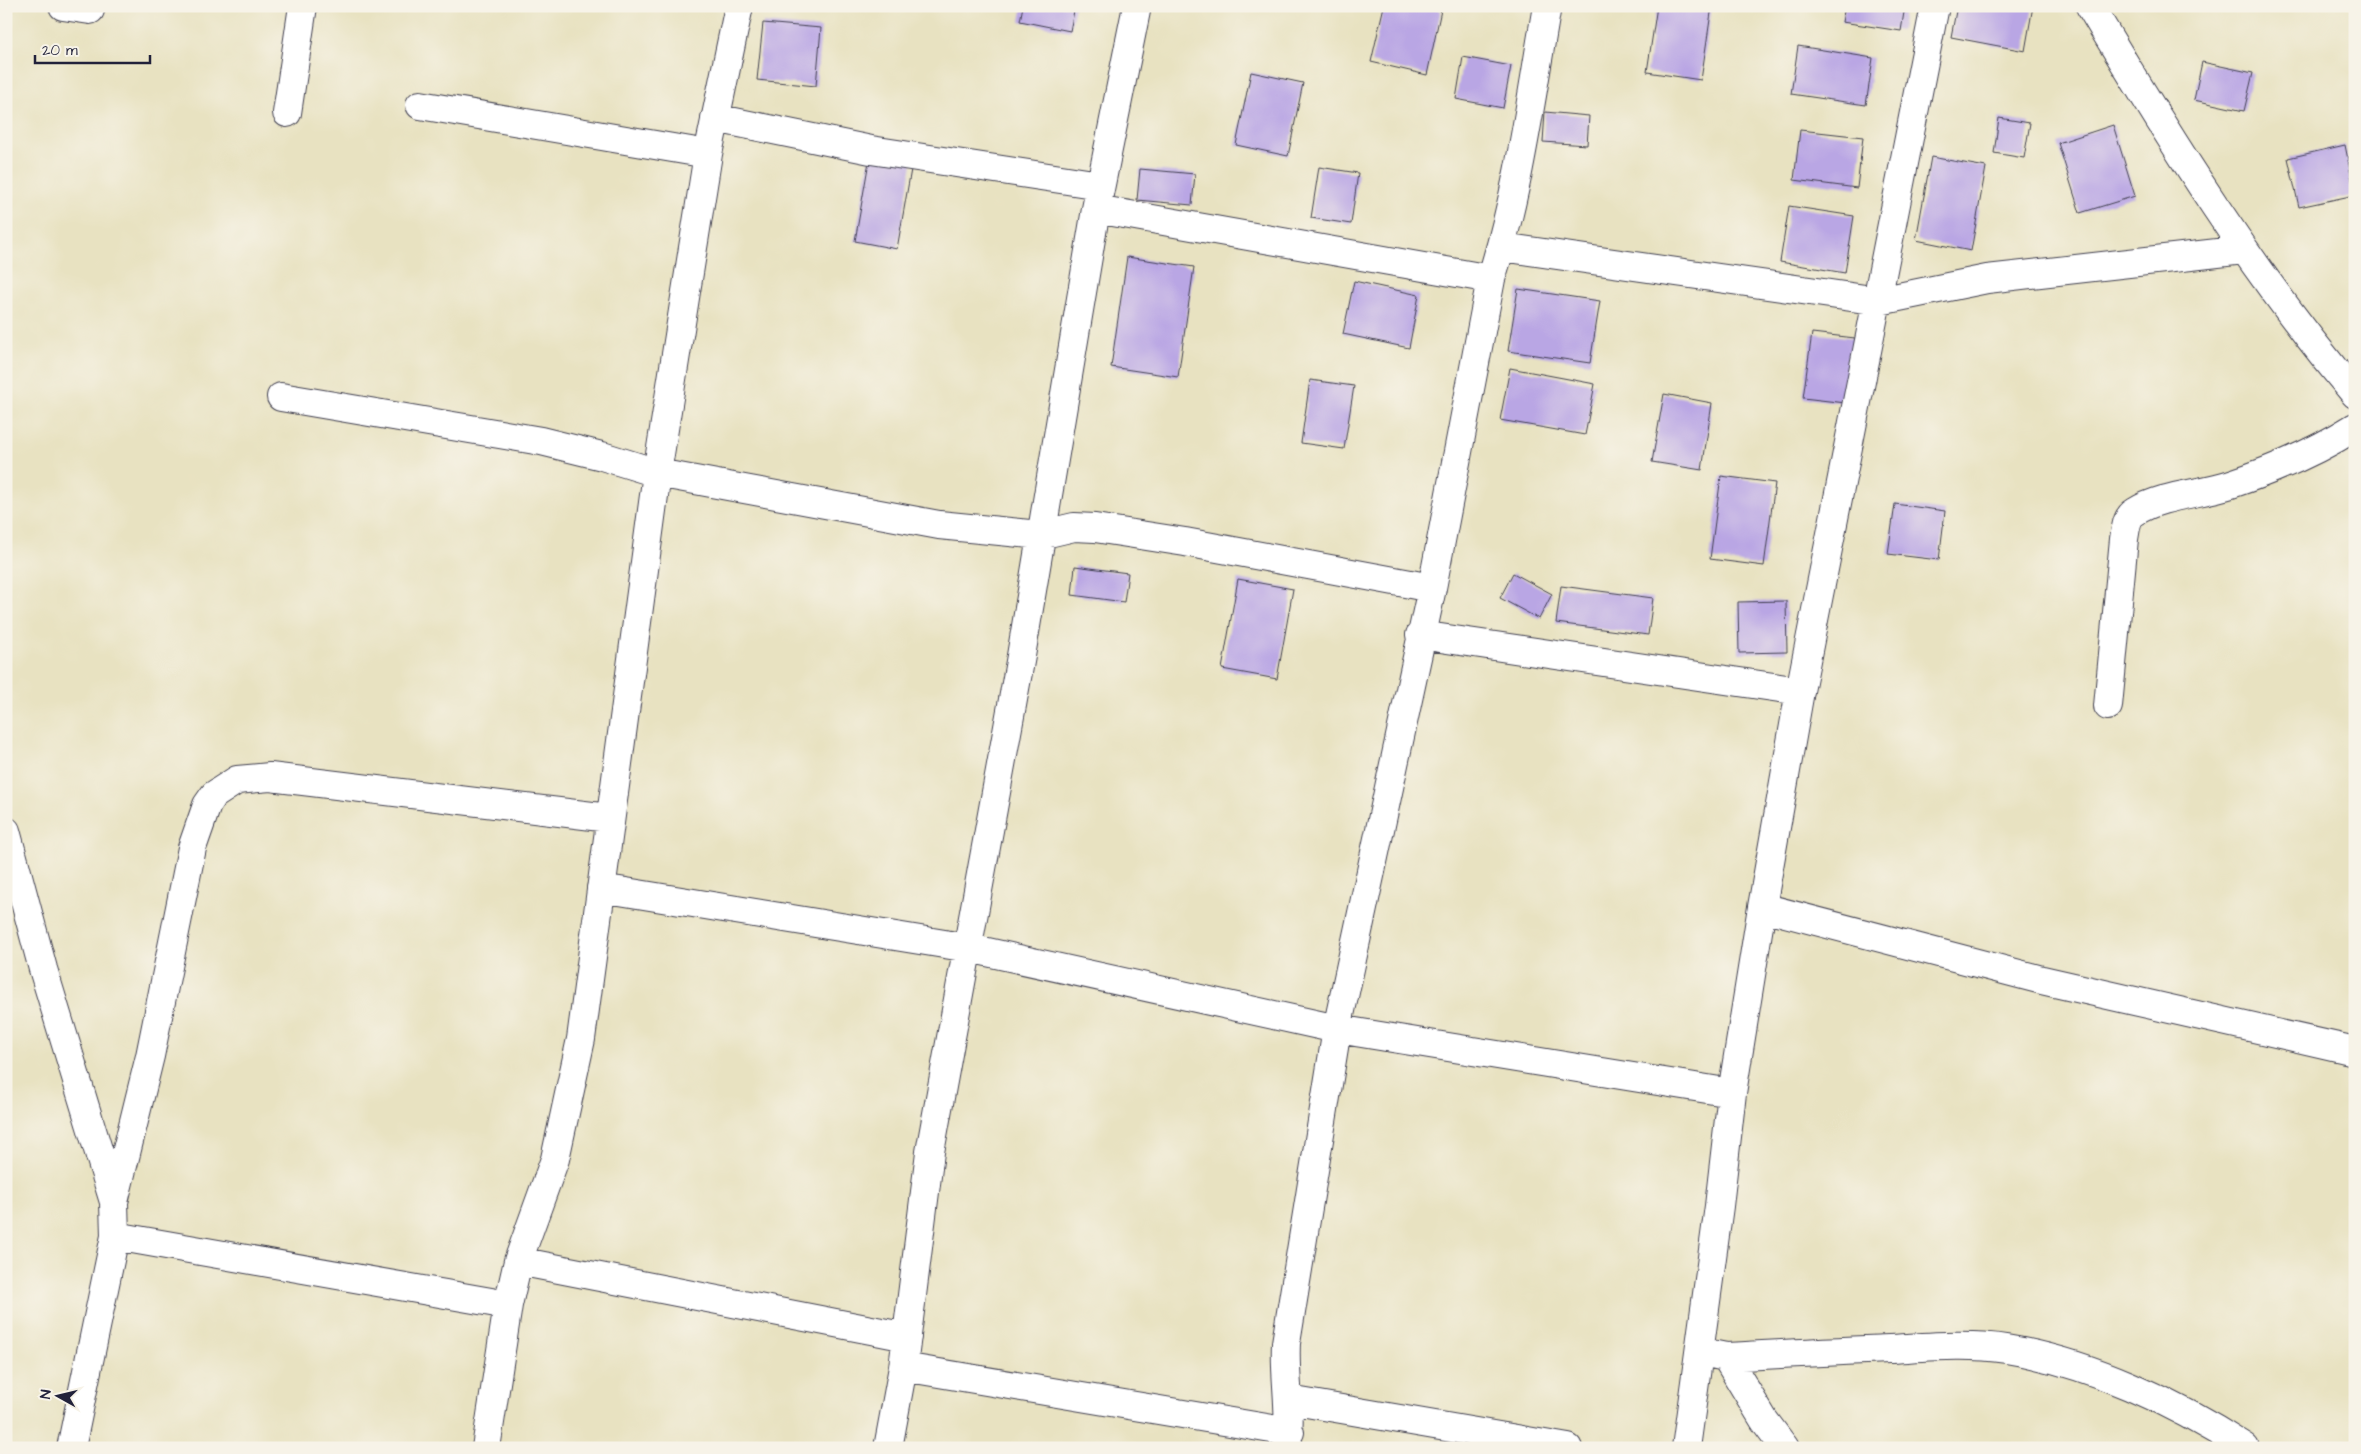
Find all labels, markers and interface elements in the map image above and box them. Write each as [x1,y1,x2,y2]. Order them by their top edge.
scale bar [35,32,150,64]
text: 20 m [42,40,78,61]
north arrow [32,1372,82,1422]
text: N [36,1388,57,1400]

